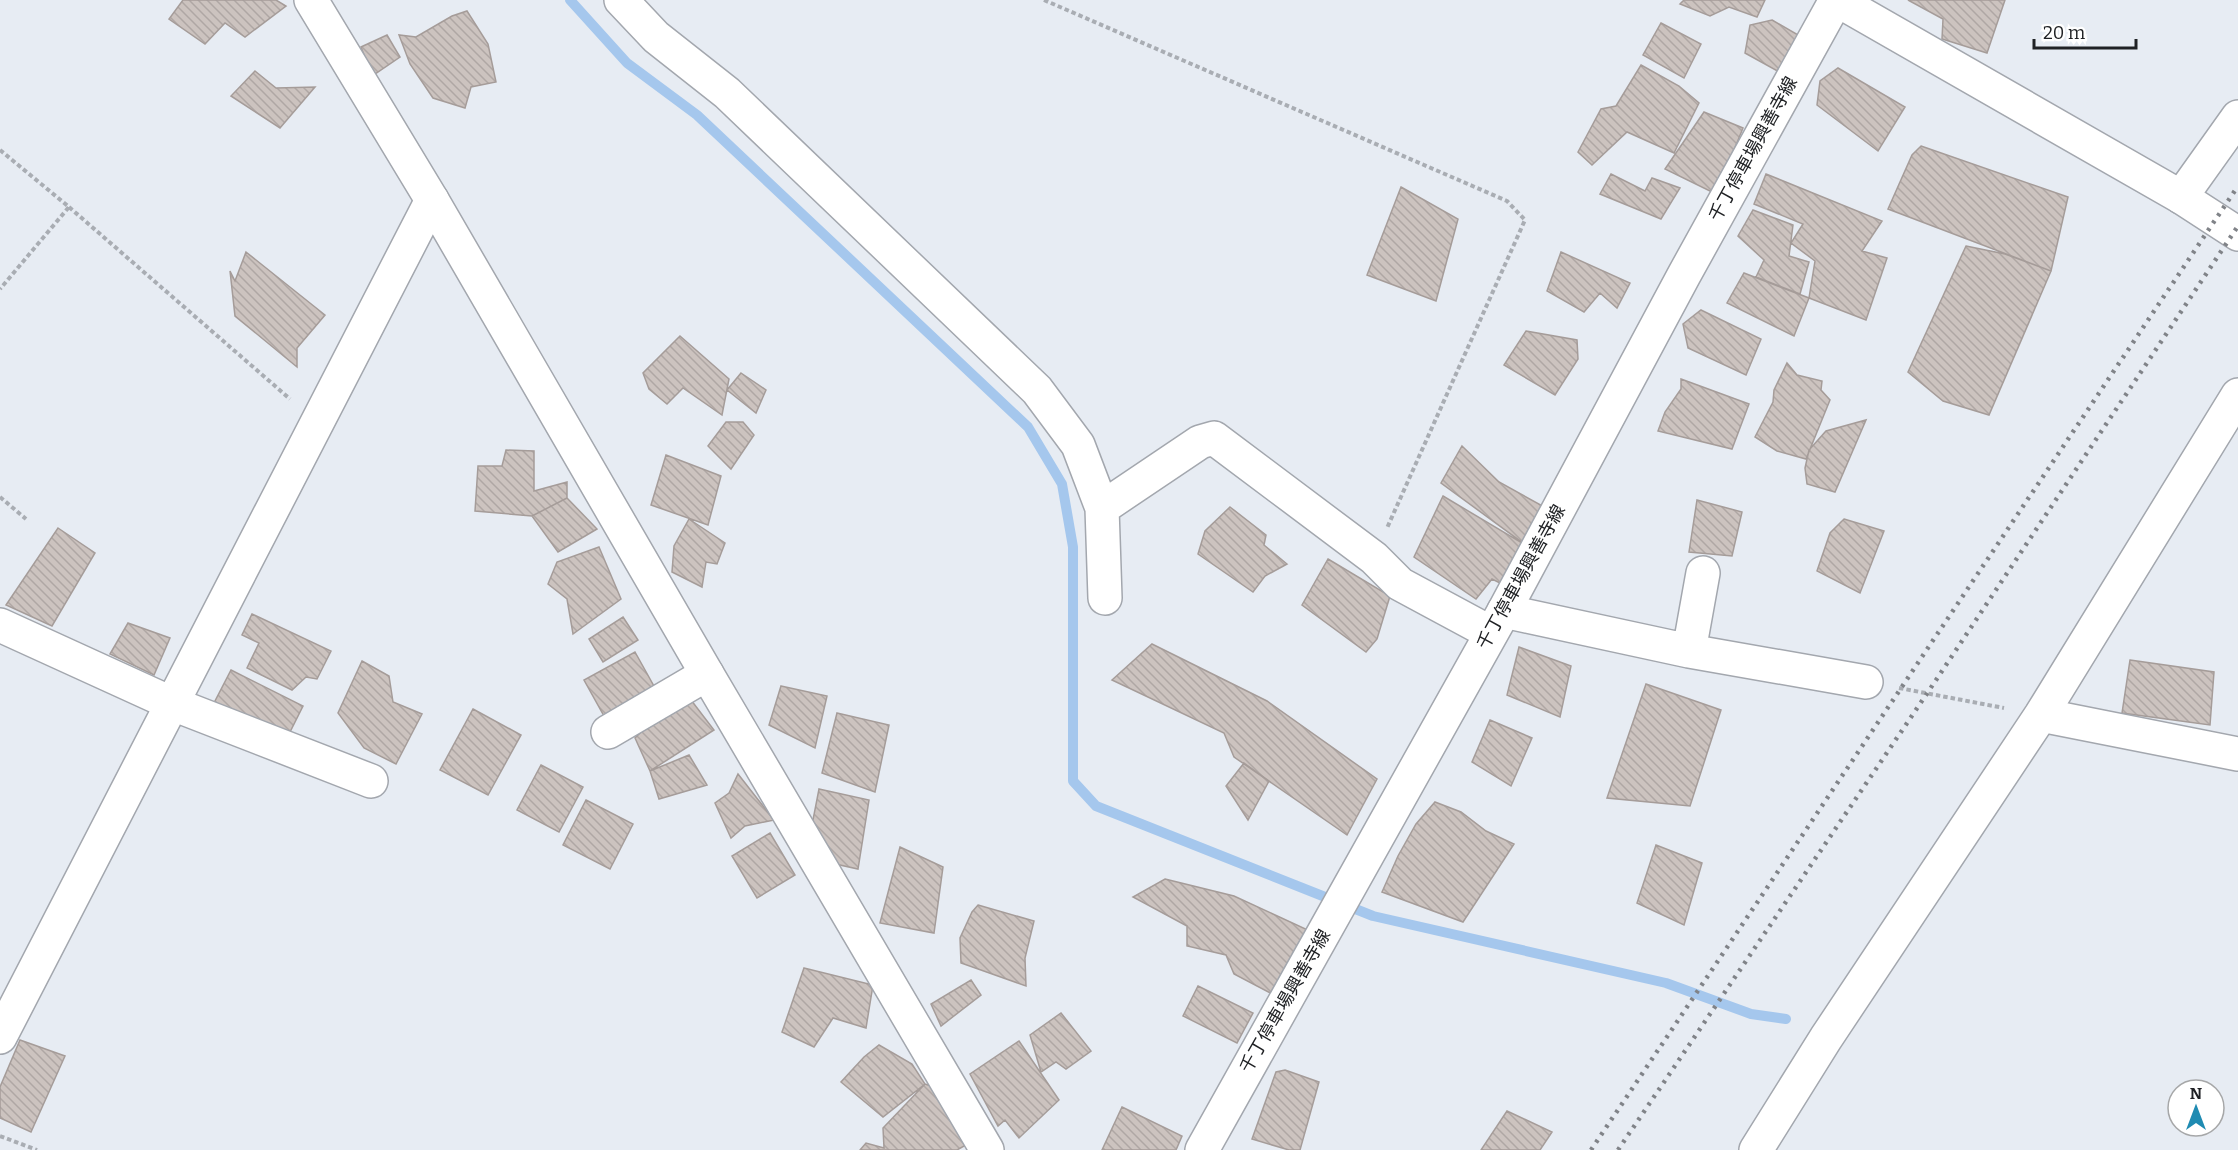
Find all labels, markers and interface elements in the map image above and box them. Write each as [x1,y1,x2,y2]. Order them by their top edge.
scale bar [2034,12,2136,50]
text: 20 m [2043,22,2085,44]
street label: 千丁停車場興善寺線 [1704,73,1802,225]
street label: 千丁停車場興善寺線 [1472,501,1570,653]
street label: 千丁停車場興善寺線 [1235,925,1335,1077]
north arrow [2166,1078,2226,1138]
text: N [2190,1084,2202,1103]

